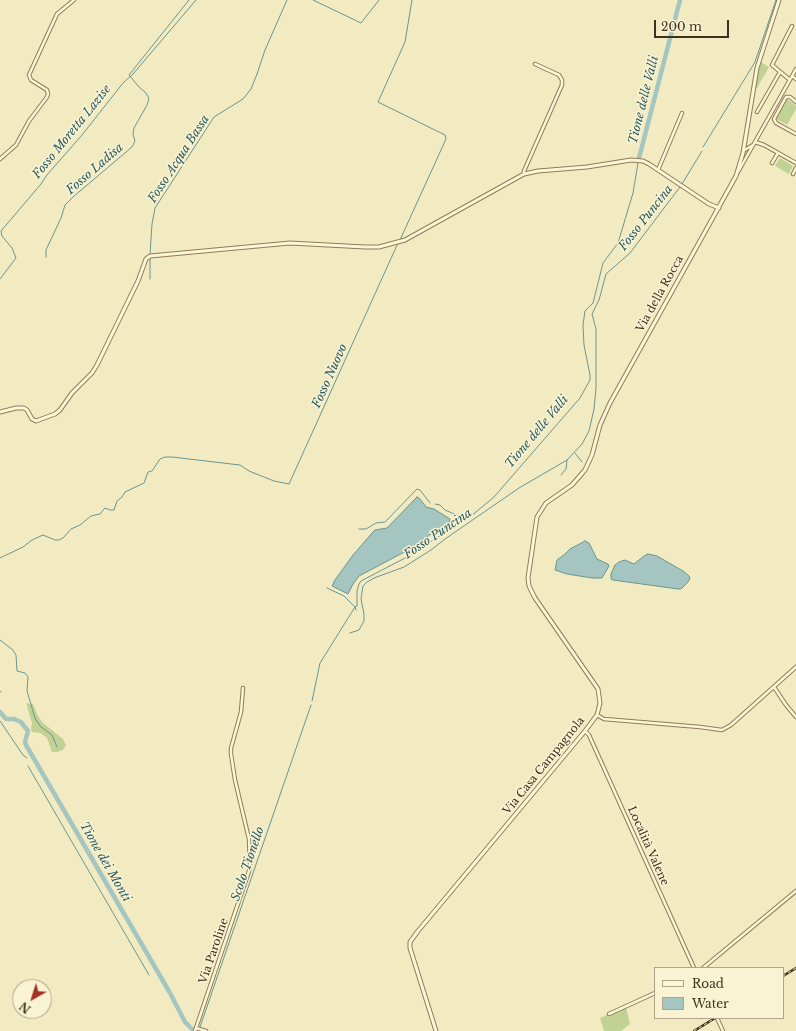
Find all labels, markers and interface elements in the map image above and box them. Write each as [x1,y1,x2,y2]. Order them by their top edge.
scale bar [656,12,731,38]
text: 200 m [661,19,702,34]
water label: Tione delle Valli [626,54,662,146]
water label: Fosso Moretta Lazise [30,82,114,182]
water label: Fosso Acqua Bassa [145,112,213,206]
water label: Fosso Ladisa [64,140,126,198]
water label: Fosso Puncina [616,182,676,254]
street label: Via della Rocca [634,254,686,334]
water label: Fosso Nuovo [309,342,351,410]
water label: Tione delle Valli [502,393,572,471]
water label: Fosso Puncina [401,506,475,562]
street label: Via Casa Campagnola [500,714,588,818]
street label: Località Valene [625,804,671,888]
water label: Tione dei Monti [76,820,134,904]
water label: Scolo Tionello [228,825,268,903]
street label: Via Paroline [197,916,231,986]
legend [654,967,784,1019]
text: Road [692,976,724,991]
north arrow [12,979,52,1019]
text: Water [692,996,729,1011]
text: N [17,999,34,1016]

